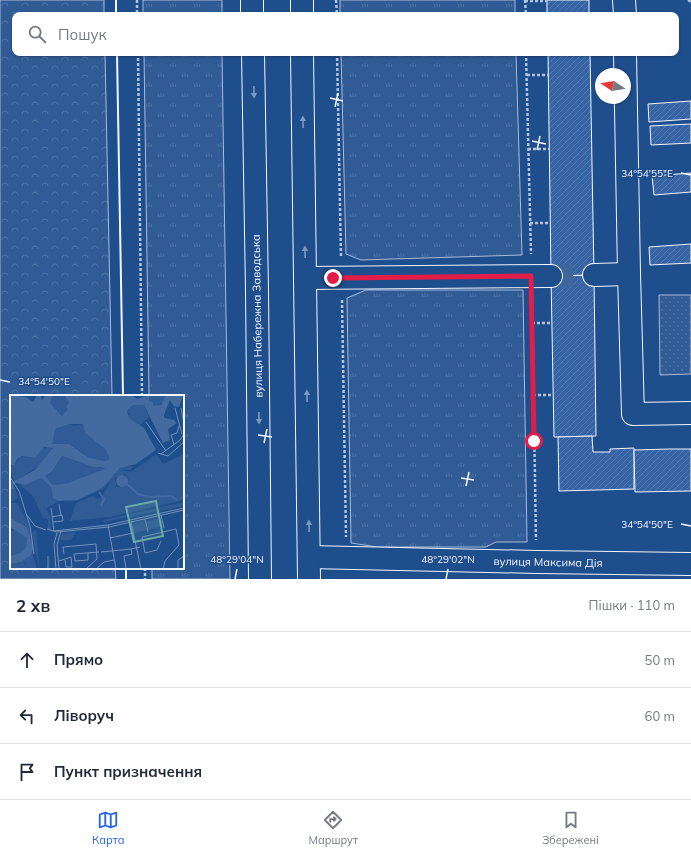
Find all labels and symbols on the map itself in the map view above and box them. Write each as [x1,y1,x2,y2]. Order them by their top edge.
north arrow [595,68,631,104]
one-way arrow [251,86,257,99]
one-way arrow [300,115,306,128]
text: 34°54'55"E [621,167,673,180]
street label: вулиця Набережна Заводська [249,234,265,398]
one-way arrow [302,245,308,258]
route end [324,269,342,287]
text: 34°54'50"E [18,375,70,388]
one-way arrow [304,389,310,402]
inset map [10,395,184,569]
one-way arrow [256,412,262,425]
route start [525,432,543,450]
text: 34°54'50"E [621,518,673,531]
one-way arrow [305,520,312,532]
text: 48°29'04"N [210,553,264,566]
text: 48°29'02"N [421,553,475,566]
street label: вулиця Максима Дія [493,554,603,570]

